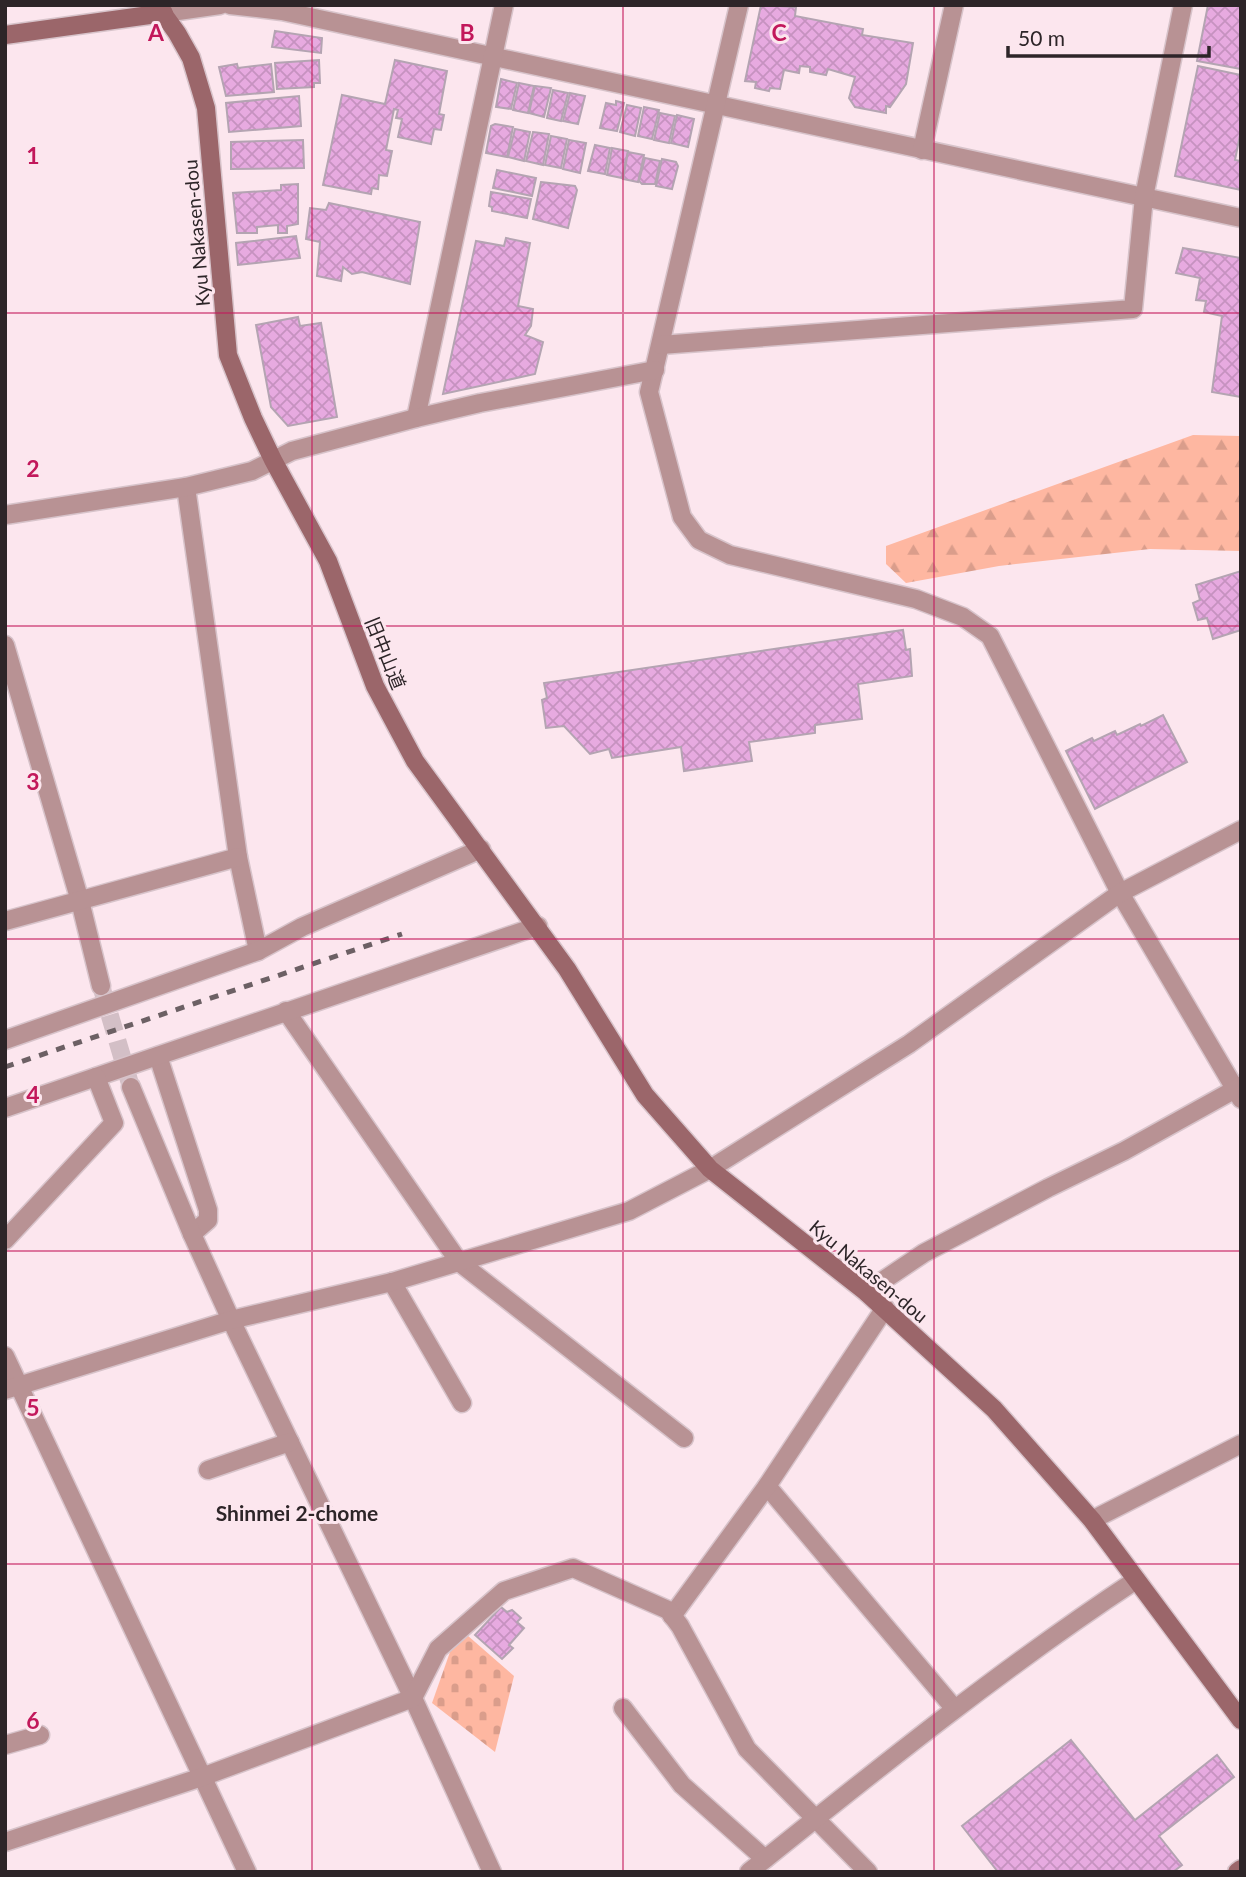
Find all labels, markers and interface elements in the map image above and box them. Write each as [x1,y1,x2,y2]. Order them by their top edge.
scale bar [1008,14,1209,58]
text: A [147,18,165,46]
text: B [459,18,475,46]
text: C [771,18,787,46]
text: 50 m [1018,25,1065,50]
text: 1 [26,141,40,169]
street label: Kyu Nakasen-dou [178,159,214,307]
text: 2 [26,454,40,482]
street label: 旧中山道 [361,613,411,693]
text: 3 [26,767,40,795]
text: 4 [26,1080,40,1108]
street label: Kyu Nakasen-dou [805,1215,933,1327]
text: 5 [26,1393,40,1421]
district label: Shinmei 2-chome [216,1500,378,1525]
text: 6 [26,1706,40,1734]

